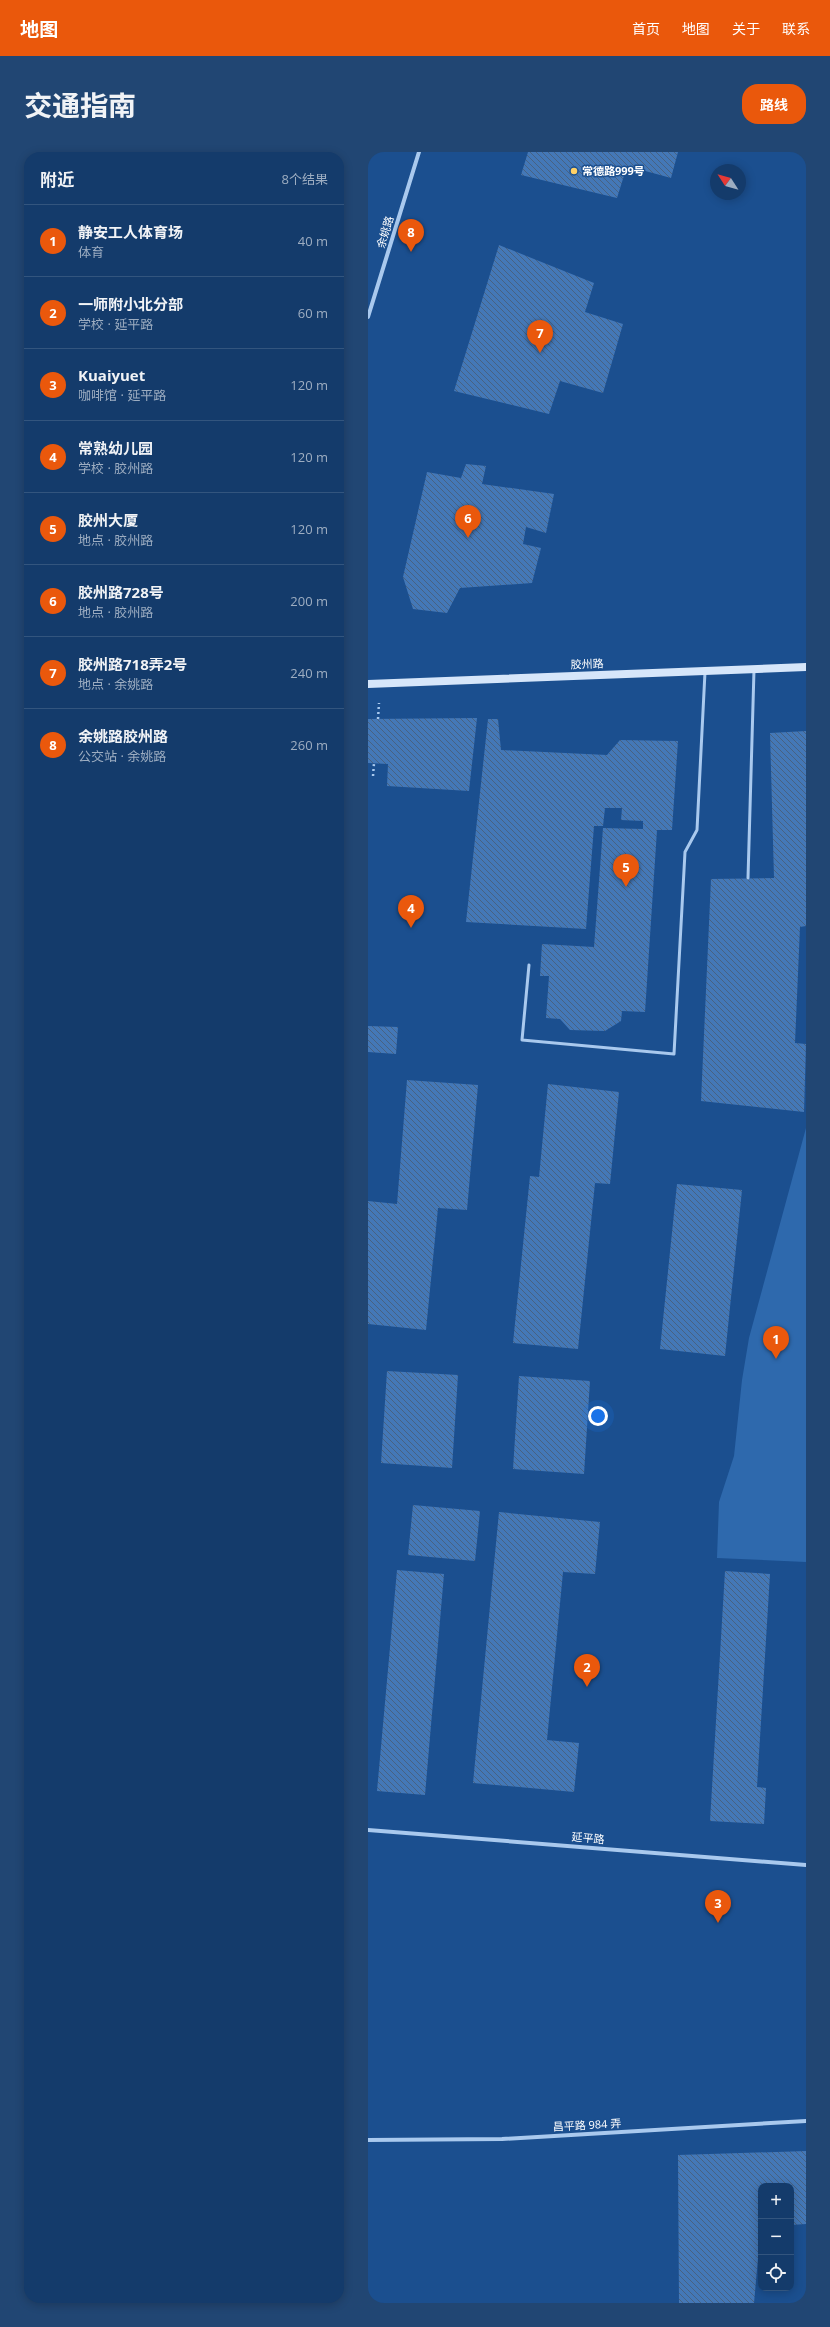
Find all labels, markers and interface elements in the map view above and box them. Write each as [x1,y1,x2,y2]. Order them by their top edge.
text: 地图 [20,16,58,42]
text: 首页 [632,19,660,38]
text: 地图 [682,19,710,38]
text: 关于 [732,19,760,38]
text: 联系 [782,19,810,38]
button: 路线 [742,84,806,124]
text: 交通指南 [24,86,136,124]
place label: 常德路999号 [582,163,645,178]
north arrow [710,164,746,200]
marker: 常德路999号 [569,166,579,176]
text: 附近 [40,168,74,191]
text: 8个结果 [282,170,328,188]
street label: 余姚路 [373,214,397,250]
pin: 8 [398,219,424,252]
text: 静安工人体育场 [78,222,183,242]
text: 1 [49,232,57,250]
text: 40 m [298,232,328,250]
text: 体育 [78,243,104,261]
text: 一师附小北分部 [78,294,183,314]
text: 2 [49,304,57,322]
text: 60 m [298,304,328,322]
text: 学校 · 延平路 [78,315,153,333]
pin: 7 [527,320,553,353]
text: Kuaiyuet [78,365,145,385]
text: 3 [49,376,57,394]
text: 120 m [290,376,328,394]
text: 咖啡馆 · 延平路 [78,386,166,404]
text: 常熟幼儿园 [78,438,153,458]
text: 4 [49,448,57,466]
text: 120 m [290,448,328,466]
text: 学校 · 胶州路 [78,459,153,477]
pin: 6 [455,505,481,538]
text: 胶州大厦 [78,510,138,530]
text: 5 [49,520,57,538]
text: 120 m [290,520,328,538]
text: 地点 · 胶州路 [78,531,153,549]
text: 胶州路728号 [78,582,164,602]
text: 6 [49,592,57,610]
text: 200 m [290,592,328,610]
text: 地点 · 胶州路 [78,603,153,621]
text: 胶州路718弄2号 [78,654,187,674]
street label: 胶州路 [570,655,604,672]
text: 7 [49,664,57,682]
text: 240 m [290,664,328,682]
text: 地点 · 余姚路 [78,675,153,693]
text: 余姚路胶州路 [78,726,168,746]
text: 8 [49,736,57,754]
text: 260 m [290,736,328,754]
text: 公交站 · 余姚路 [78,747,166,765]
pin: 5 [613,854,639,887]
pin: 4 [398,895,424,928]
pin: 1 [763,1326,789,1359]
your location [588,1406,608,1426]
pin: 2 [574,1654,600,1687]
street label: 延平路 [571,1829,605,1846]
pin: 3 [705,1890,731,1923]
street label: 昌平路 984 弄 [552,2115,622,2134]
map controls [758,2183,794,2291]
button: + [758,2183,794,2219]
button: − [758,2219,794,2255]
button: locate [758,2255,794,2291]

